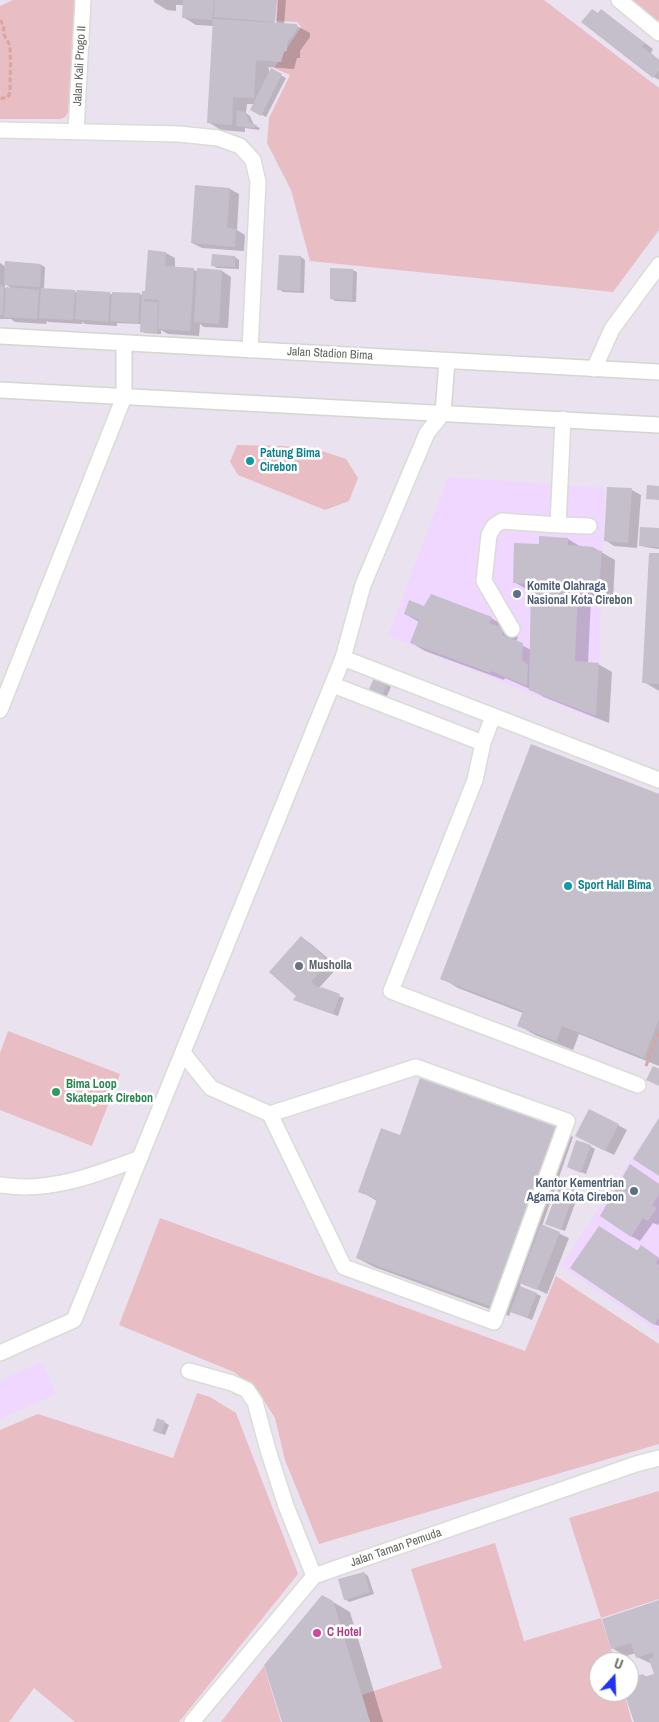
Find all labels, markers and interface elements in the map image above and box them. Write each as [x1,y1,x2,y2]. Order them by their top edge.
street label: Jalan Kali Progo II [71,25,89,107]
street label: Jalan Stadion Bima [287,345,373,363]
place label: Patung Bima Cirebon [260,447,320,475]
marker: Patung Bima Cirebon [244,455,256,467]
place label: Komite Olahraga Nasional Kota Cirebon [527,580,633,608]
marker: Komite Olahraga Nasional Kota Cirebon [511,588,523,600]
place label: Sport Hall Bima [578,879,651,893]
marker: Sport Hall Bima [562,880,574,892]
place label: Musholla [309,959,352,973]
marker: Musholla [293,960,305,972]
place label: Bima Loop Skatepark Cirebon [66,1078,153,1106]
marker: Bima Loop Skatepark Cirebon [50,1086,62,1098]
place label: Kantor Kementrian Agama Kota Cirebon [527,1177,624,1205]
marker: Kantor Kementrian Agama Kota Cirebon [628,1185,640,1197]
street label: Jalan Taman Pemuda [349,1526,443,1570]
place label: C Hotel [327,1626,361,1640]
marker: C Hotel [311,1627,323,1639]
north arrow [589,1652,639,1702]
text: U [612,1654,626,1674]

